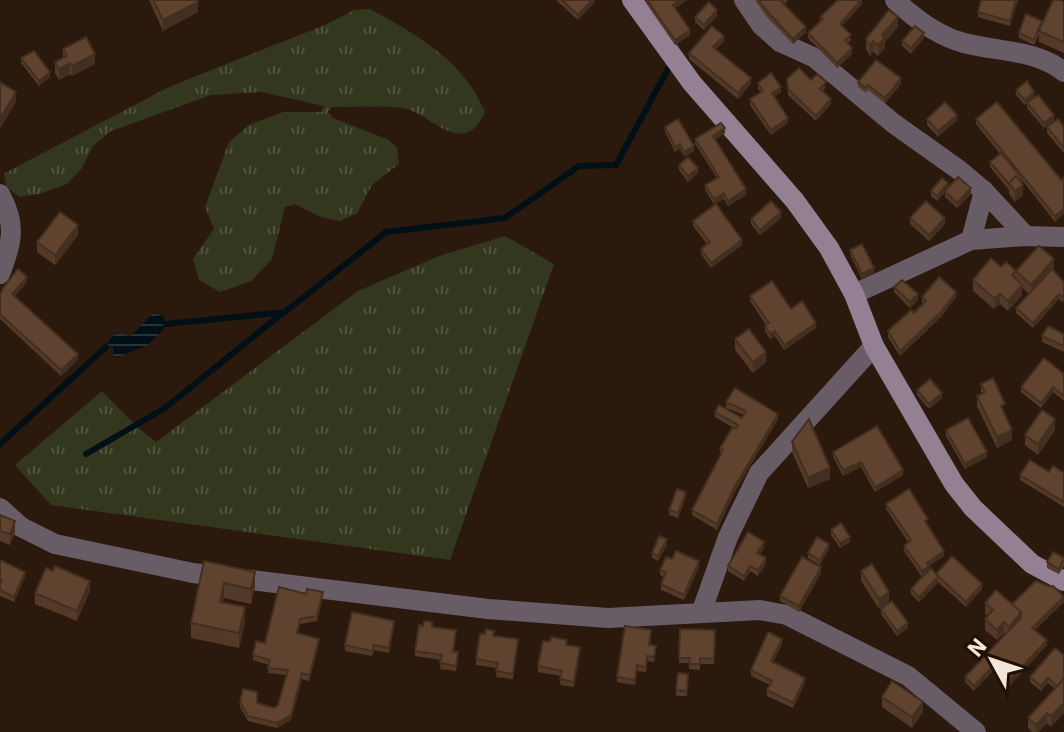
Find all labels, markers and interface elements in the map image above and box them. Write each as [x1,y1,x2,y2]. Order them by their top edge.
north arrow [952,620,1032,700]
text: N [960,631,993,662]

